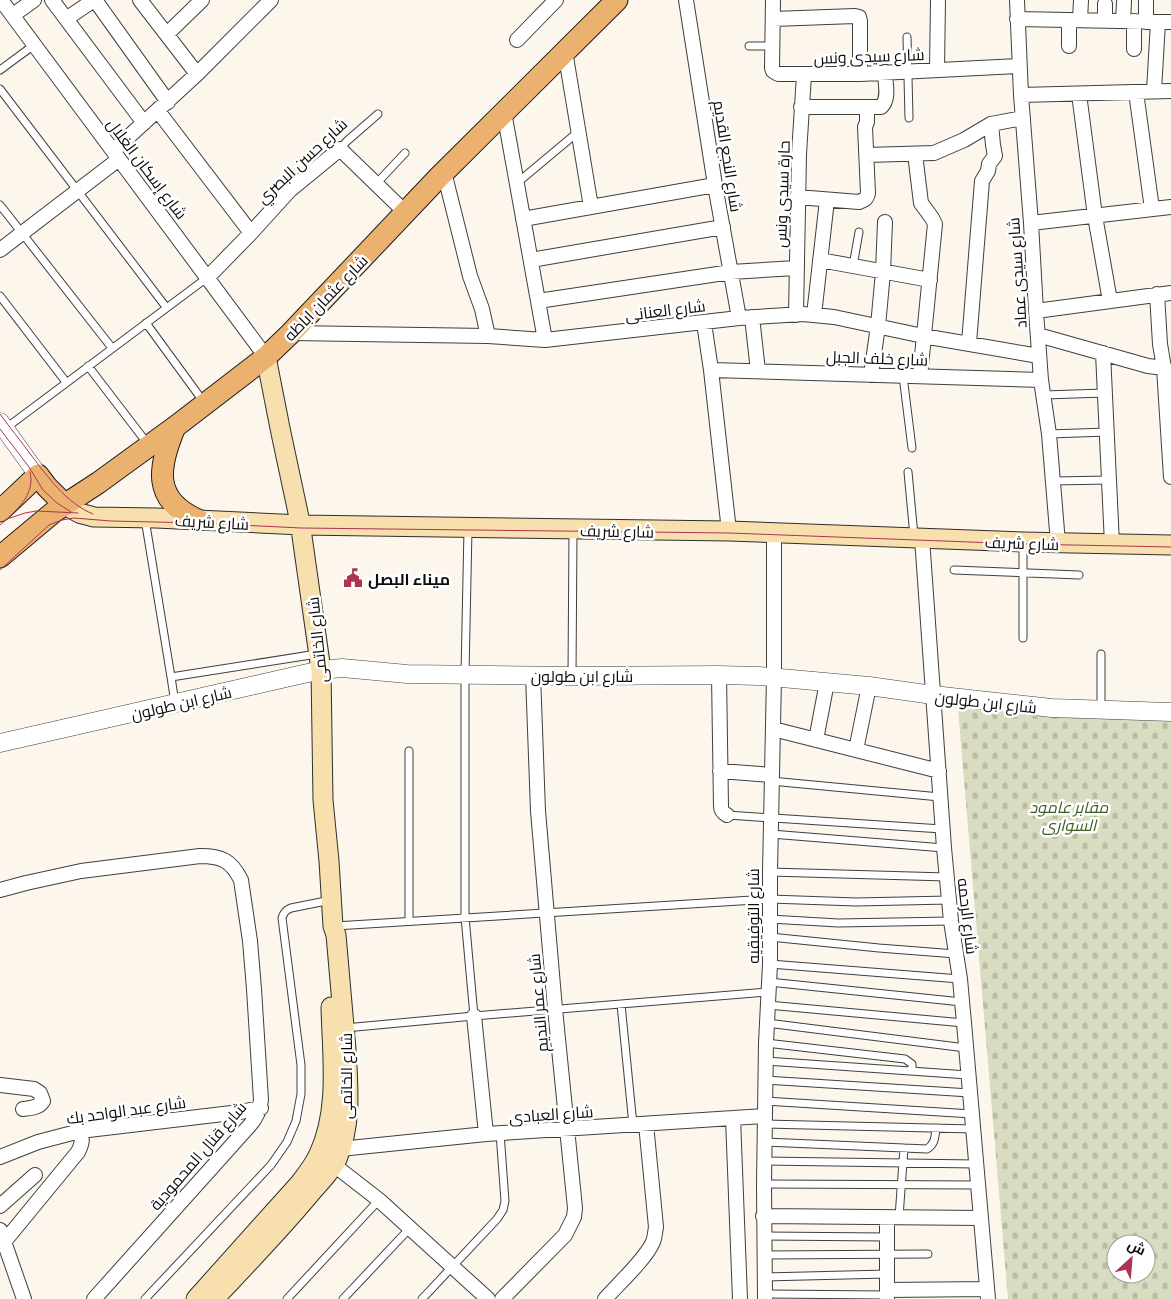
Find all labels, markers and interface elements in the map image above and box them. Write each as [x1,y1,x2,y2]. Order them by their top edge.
street label: شارع سيدى ونس [813,41,925,70]
street label: شارع النجع القديم [707,98,750,214]
street label: شارع حسن البصري [250,111,354,211]
street label: شارع إسكان الغلال [101,112,194,224]
street label: حارة سيدى ونس [767,140,795,248]
street label: شارع سيدى عماد [1000,217,1033,329]
street label: شارع عثمان اباظه [277,248,373,346]
street label: شارع العنانى [623,292,707,327]
street label: شارع خلف الجبل [825,343,929,372]
street label: شارع شريف [174,507,250,536]
street label: شارع شريف [580,517,654,544]
street label: شارع شريف [984,529,1060,556]
place label: ميناء البصل [368,566,450,590]
public building icon: ميناء البصل [342,567,364,589]
street label: شارع الخاتمى [300,596,333,684]
street label: شارع ابن طولون [531,663,633,688]
street label: شارع ابن طولون [128,679,234,726]
street label: شارع ابن طولون [934,684,1038,719]
park label: مقابر عامود السوارى [1030,794,1109,836]
street label: شارع التوفيقيه [740,868,765,964]
street label: شارع الرحمه [951,877,986,956]
street label: شارع عمر النديم [521,952,554,1053]
street label: شارع الخاتمى [333,1033,358,1119]
street label: شارع عبد الواحد بك [65,1089,187,1130]
street label: شارع قنال المحمودية [143,1095,252,1215]
street label: شارع العبادى [508,1098,594,1129]
text: ش [1125,1233,1150,1259]
north arrow [1106,1234,1156,1284]

